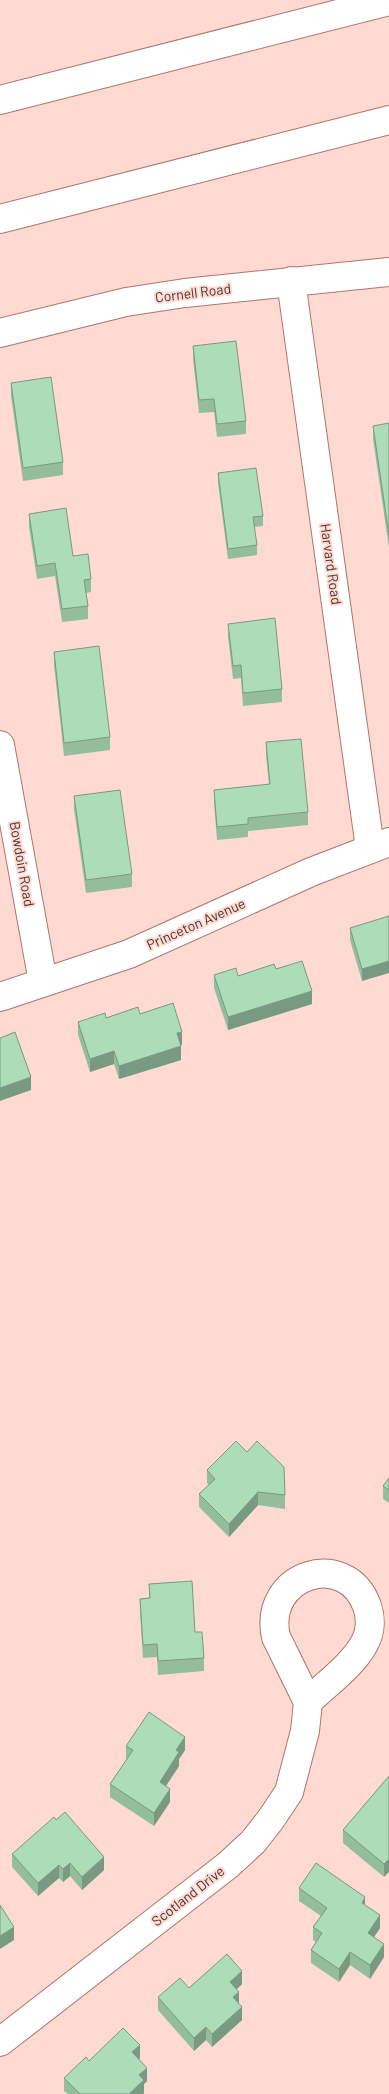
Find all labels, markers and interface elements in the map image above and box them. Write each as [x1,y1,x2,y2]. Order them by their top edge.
street label: Cornell Road [154,279,232,306]
street label: Harvard Road [317,522,346,606]
street label: Bowdoin Road [7,820,38,908]
street label: Princeton Avenue [144,894,248,953]
street label: Scotland Drive [148,1862,227,1929]

